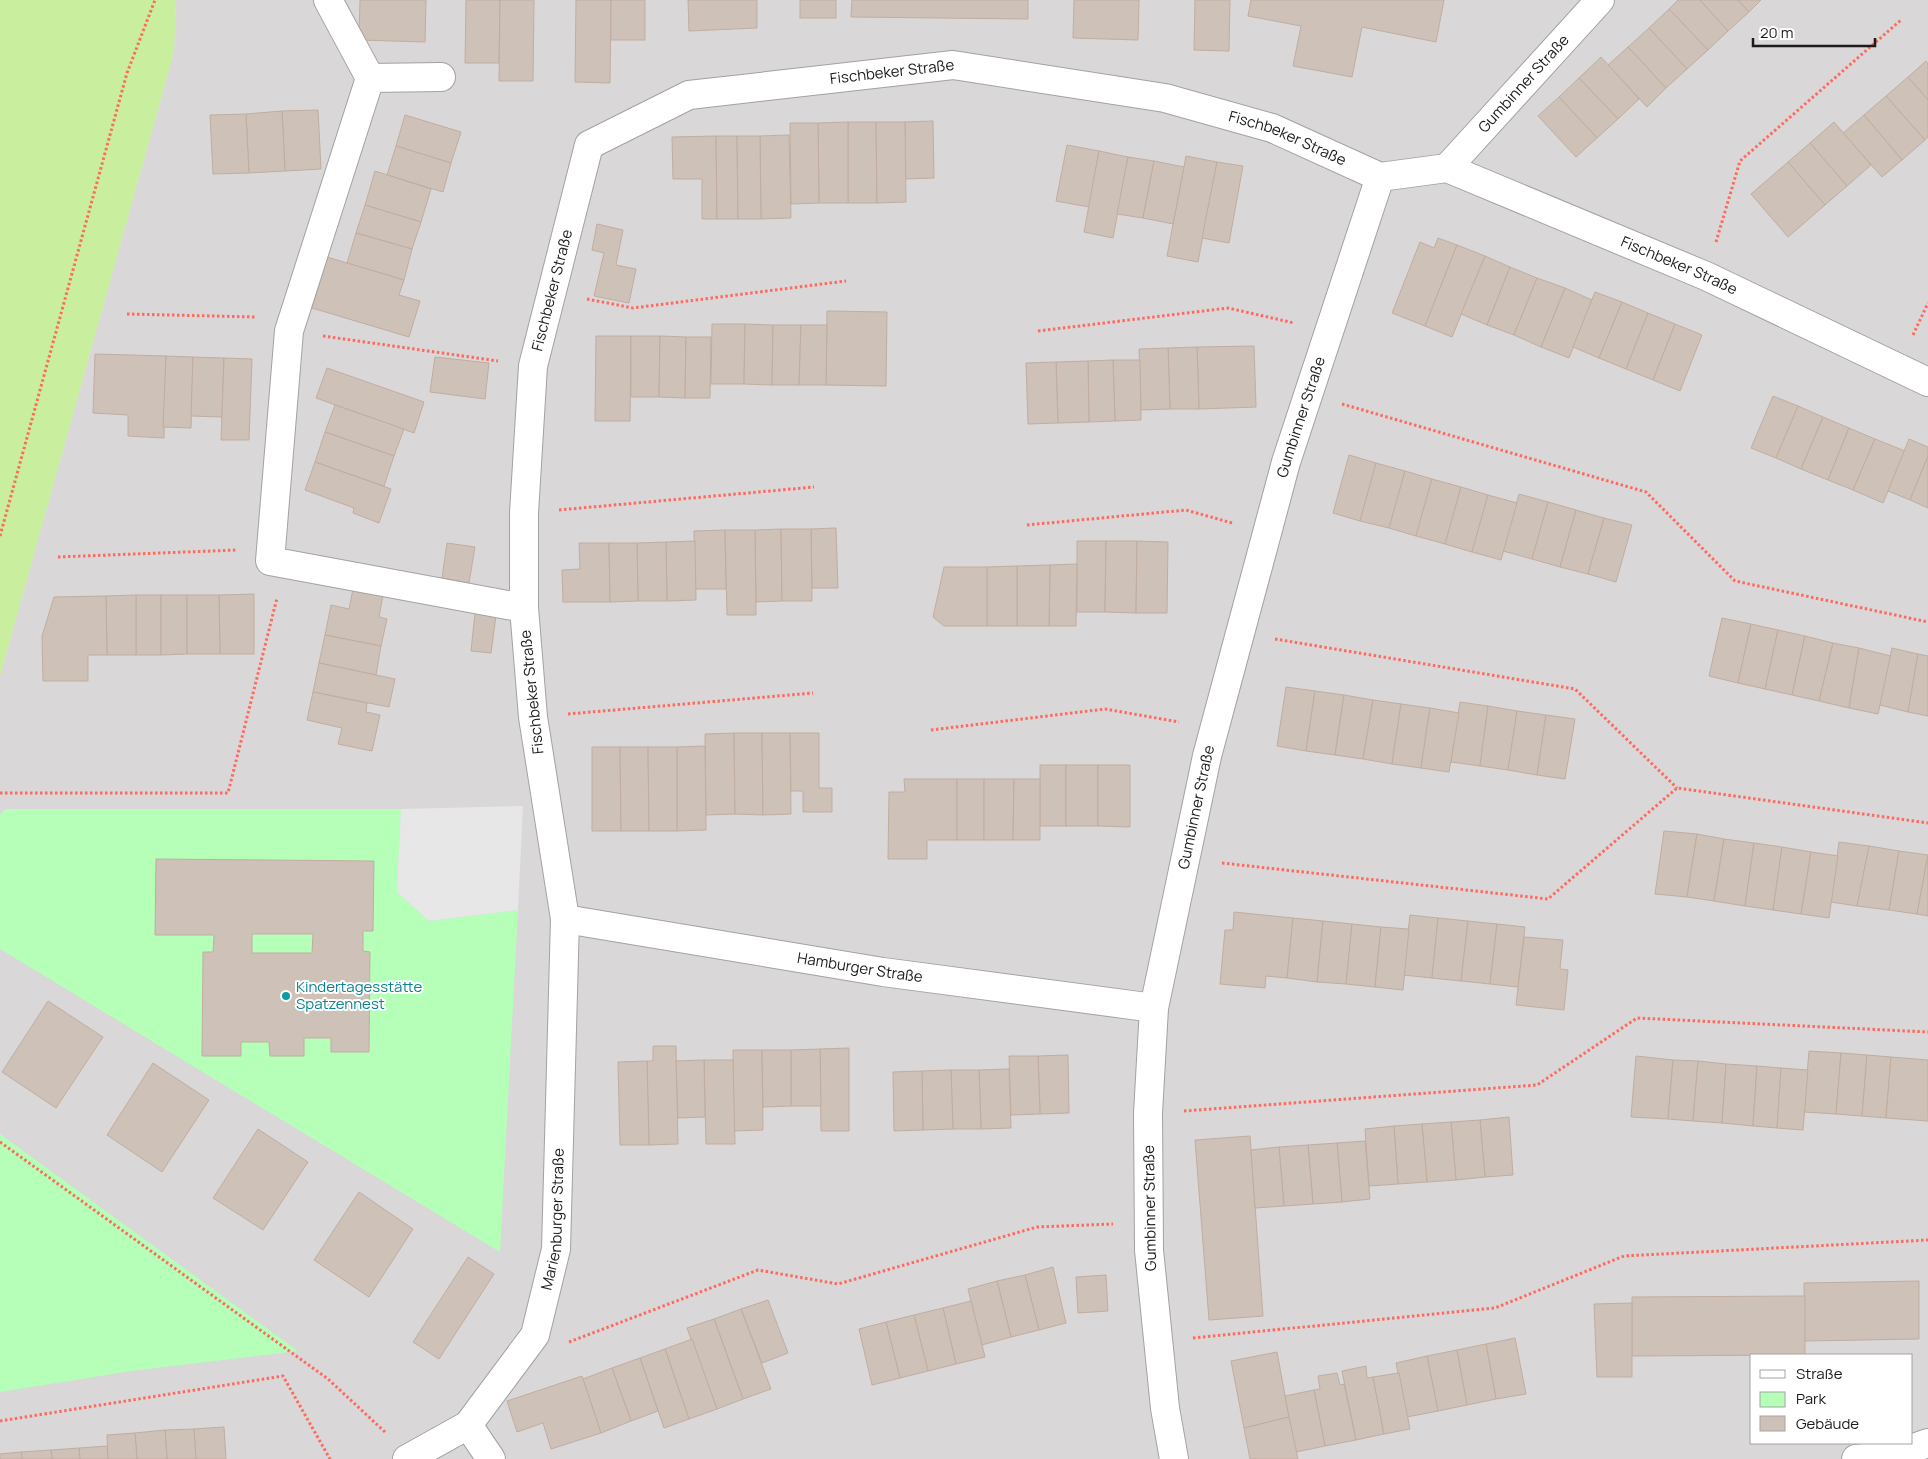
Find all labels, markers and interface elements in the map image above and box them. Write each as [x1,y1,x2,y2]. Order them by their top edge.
scale bar [1753,15,1876,47]
text: 20 m [1760,22,1793,43]
street label: Gumbinner Straße [1473,30,1574,137]
street label: Fischbeker Straße [829,54,955,89]
street label: Fischbeker Straße [1227,105,1350,170]
street label: Fischbeker Straße [526,227,577,353]
street label: Fischbeker Straße [1618,231,1741,300]
street label: Gumbinner Straße [1271,354,1330,480]
street label: Fischbeker Straße [515,629,548,755]
street label: Gumbinner Straße [1172,743,1220,871]
street label: Hamburger Straße [796,947,924,987]
place label: Kindertagesstätte Spatzennest [296,976,423,1014]
marker: Kindertagesstätte Spatzennest [280,990,292,1002]
street label: Gumbinner Straße [1138,1145,1161,1271]
street label: Marienburger Straße [535,1148,569,1292]
legend [1750,1354,1913,1444]
text: Straße [1796,1363,1843,1384]
text: Park [1796,1388,1826,1409]
text: Gebäude [1796,1413,1859,1434]

